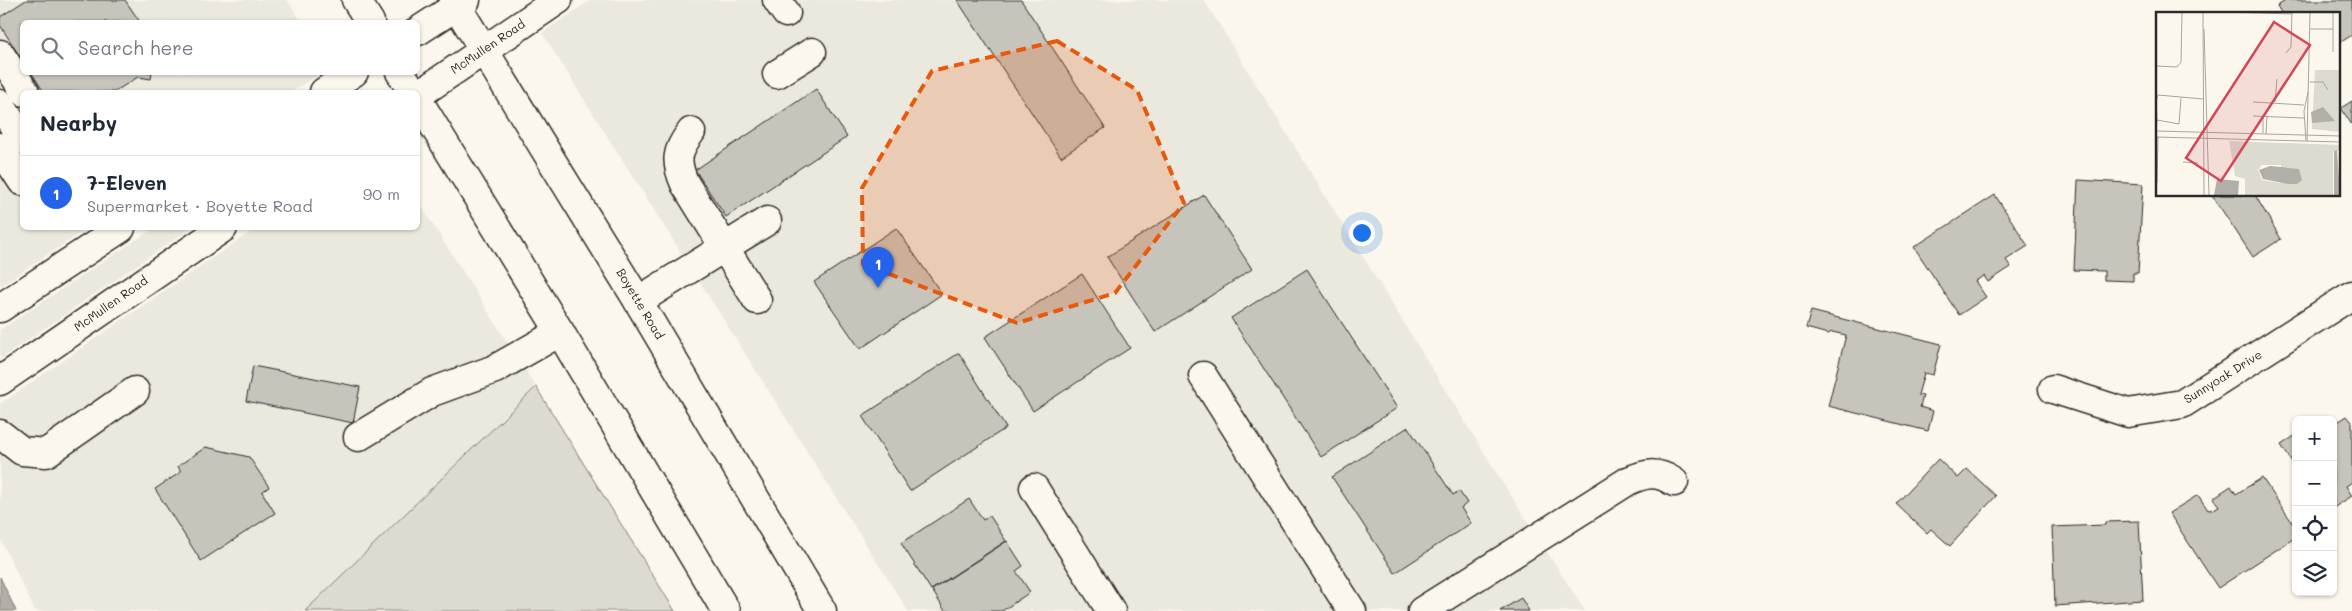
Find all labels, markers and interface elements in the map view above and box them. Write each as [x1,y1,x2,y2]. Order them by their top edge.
inset map [2156,12,2340,196]
street label: McMullen Road [447,15,528,77]
search box [20,20,420,75]
icon: search [38,34,66,62]
text: Search here [78,35,194,60]
text: Nearby [40,109,117,136]
text: 7-Eleven [87,170,167,195]
text: 1 [52,183,60,204]
text: 90 m [363,183,400,204]
text: Supermarket · Boyette Road [87,195,313,216]
your location [1349,220,1375,246]
pin: 1 [862,247,894,288]
street label: Boyette Road [613,265,669,342]
street label: McMullen Road [70,272,151,335]
street label: Sunnyoak Drive [2180,346,2265,407]
map controls [2292,416,2337,596]
button: + [2292,416,2337,461]
button: − [2292,461,2337,506]
button: locate [2292,506,2337,551]
button: layers [2292,551,2337,596]

